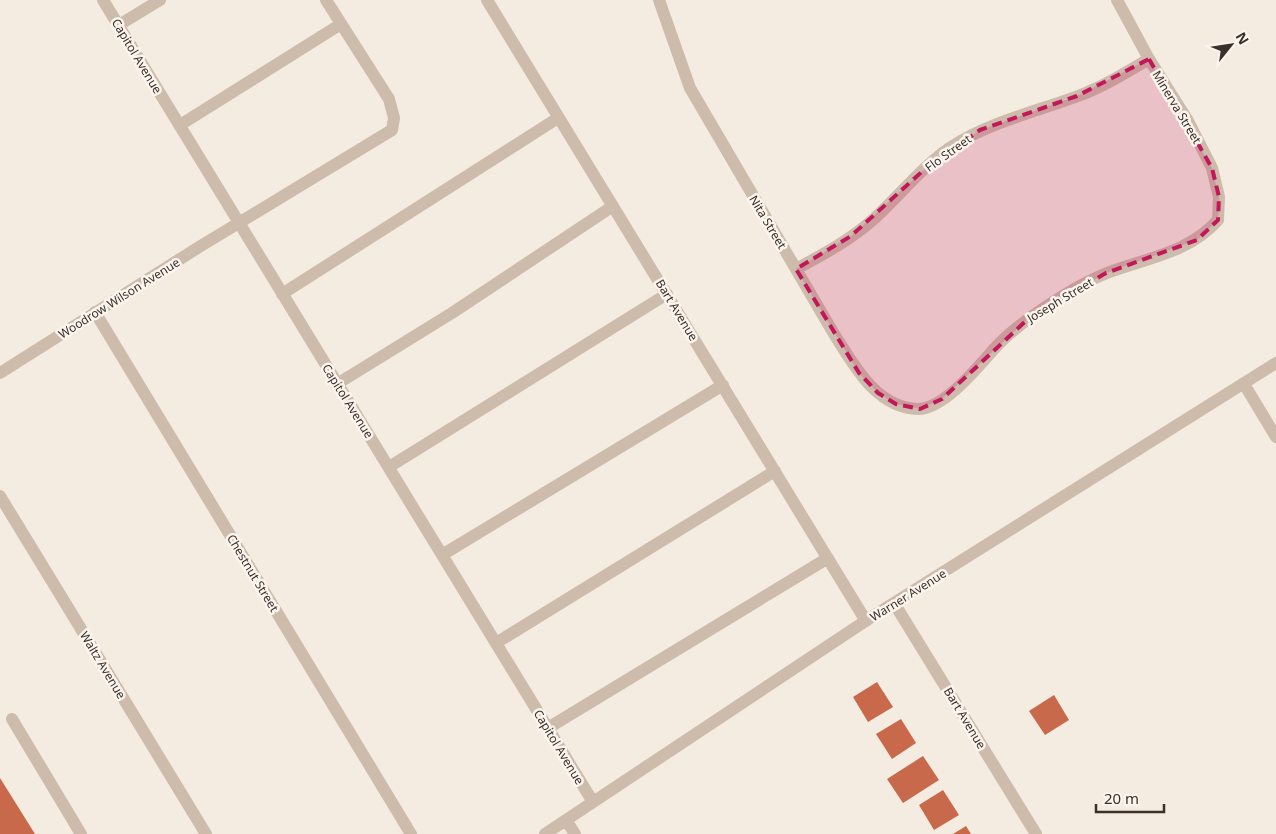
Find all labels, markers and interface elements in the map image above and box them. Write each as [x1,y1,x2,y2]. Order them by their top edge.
street label: Capitol Avenue [108,15,166,97]
north arrow [1206,20,1256,70]
text: N [1232,29,1254,48]
street label: Minerva Street [1148,67,1206,147]
street label: Flo Street [921,130,975,176]
street label: Nita Street [745,192,791,253]
street label: Woodrow Wilson Avenue [55,254,183,342]
street label: Joseph Street [1023,273,1097,327]
street label: Bart Avenue [652,276,702,344]
street label: Capitol Avenue [318,361,378,442]
street label: Chestnut Street [223,531,283,616]
street label: Warner Avenue [867,565,950,625]
street label: Waltz Avenue [76,628,130,702]
street label: Bart Avenue [940,684,990,752]
street label: Capitol Avenue [530,706,588,788]
scale bar [1096,782,1164,814]
text: 20 m [1104,788,1139,808]

